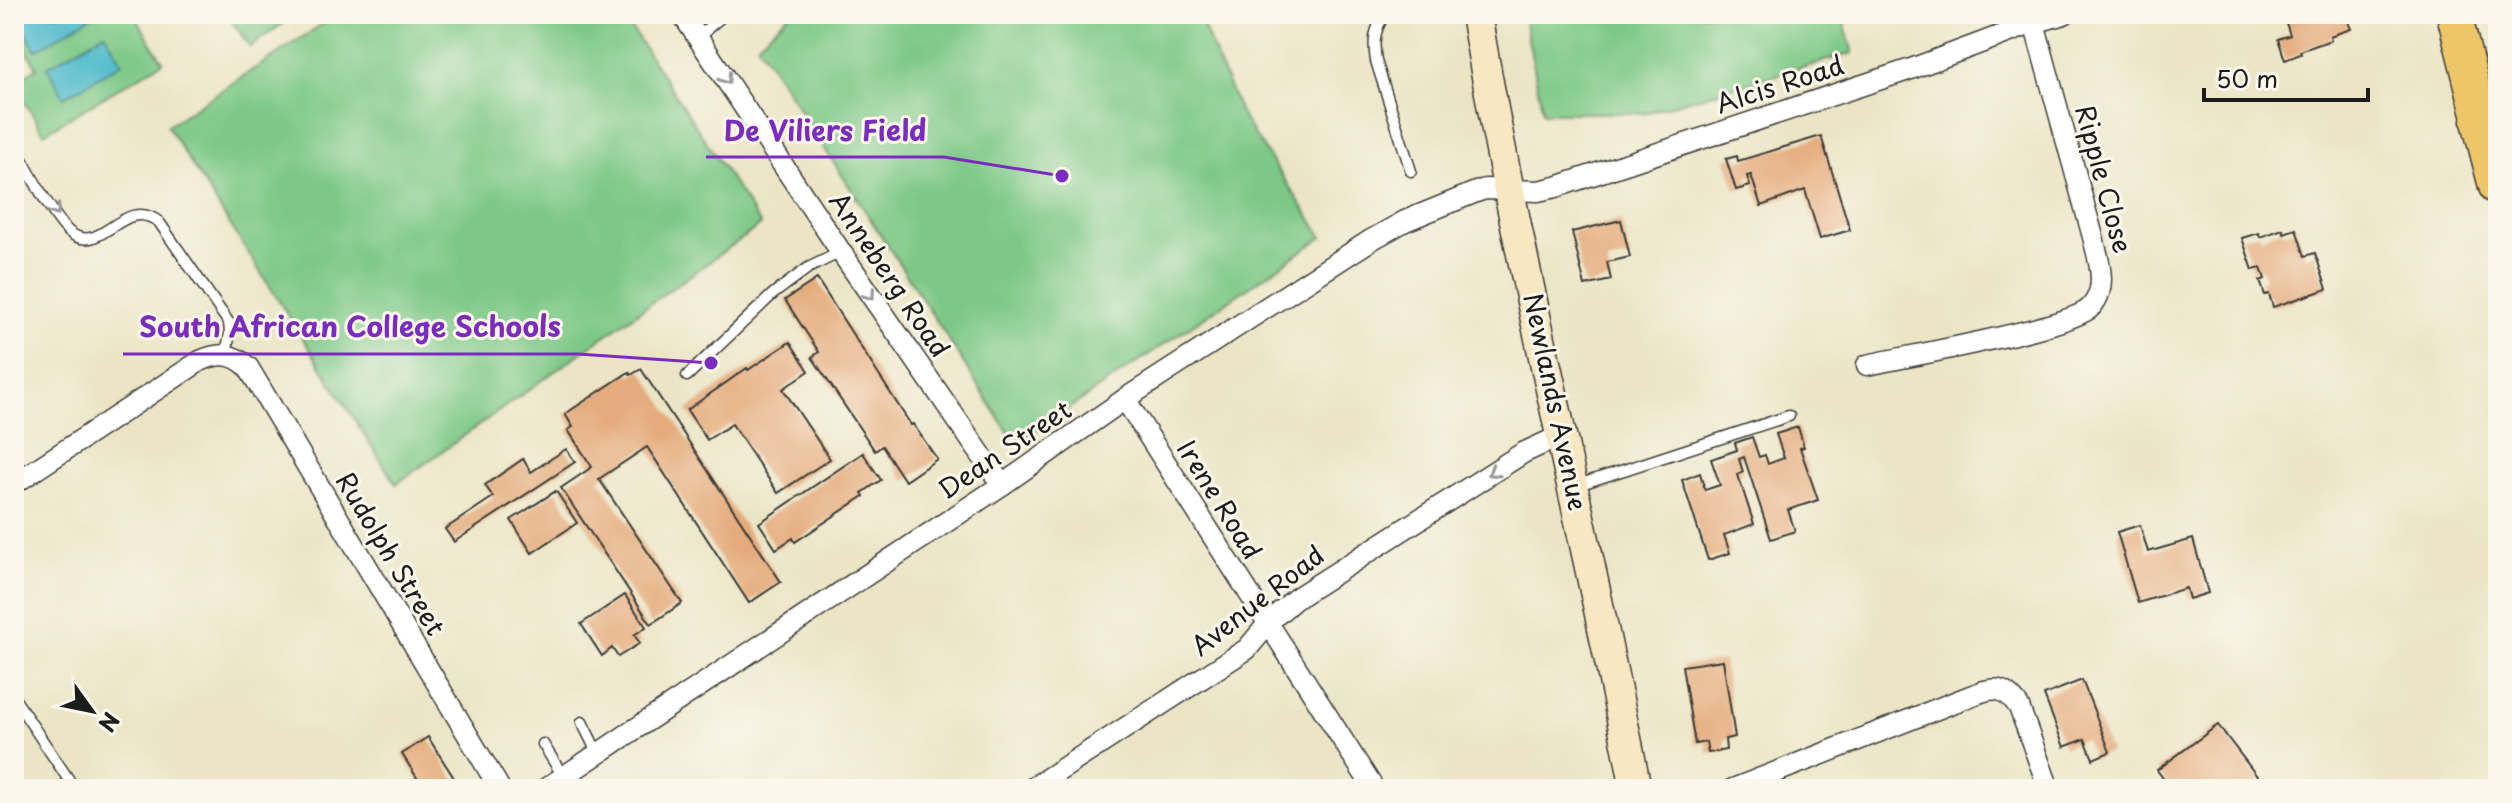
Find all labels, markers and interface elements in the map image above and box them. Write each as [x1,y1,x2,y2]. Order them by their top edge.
street label: Alcis Road [1710,45,1849,123]
scale bar [2204,52,2368,102]
text: 50 m [2216,60,2278,96]
one-way arrow [716,70,731,84]
street label: Ripple Close [2066,100,2143,257]
callout: De Viliers Field [706,105,944,157]
text: De Viliers Field [724,108,926,151]
street label: Anneberg Road [820,184,960,365]
one-way arrow [45,203,60,217]
one-way arrow [861,286,876,300]
street label: Newlands Avenue [1514,289,1599,514]
callout: South African College Schools [123,302,578,354]
text: South African College Schools [139,304,561,347]
street label: Dean Street [930,390,1079,508]
street label: Irene Road [1168,432,1272,566]
one-way arrow [1488,463,1502,478]
street label: Rudolph Street [327,464,456,642]
street label: Avenue Road [1182,535,1332,664]
north arrow [52,671,132,751]
text: N [91,706,129,739]

